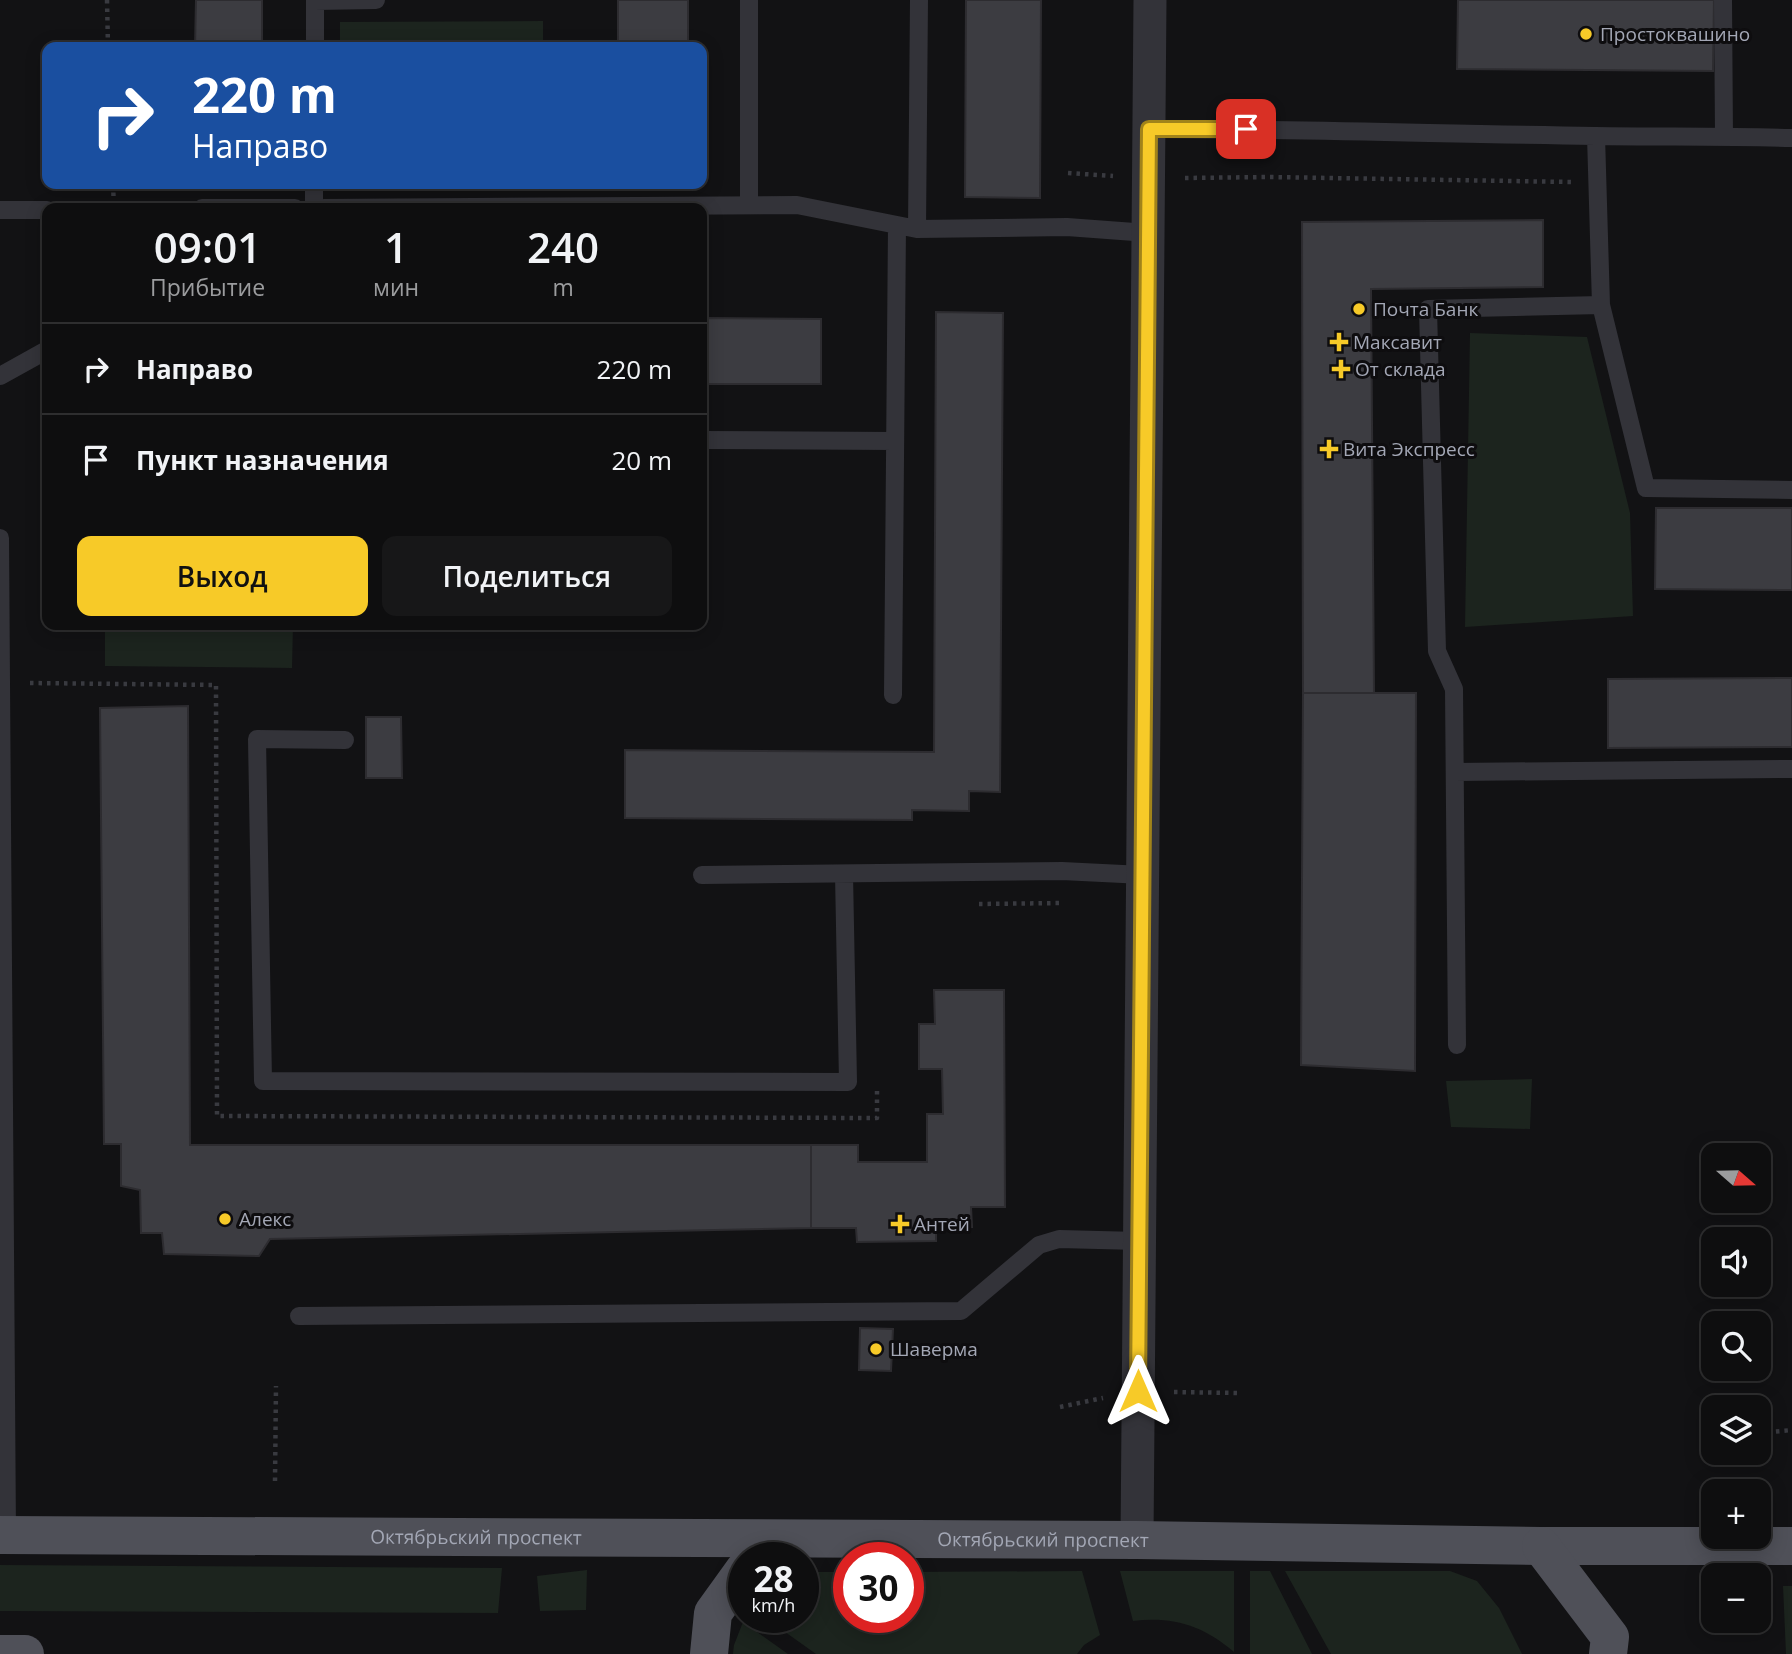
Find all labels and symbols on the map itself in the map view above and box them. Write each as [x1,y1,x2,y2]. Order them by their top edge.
place label: Простоквашино [1600,21,1750,47]
marker: Простоквашино [1578,26,1594,42]
pin [1216,99,1276,159]
place label: Почта Банк [1373,296,1478,322]
marker: Почта Банк [1351,301,1367,317]
place label: Максавит [1353,329,1442,355]
marker: Максавит [1331,334,1347,350]
place label: От склада [1355,356,1445,382]
marker: От склада [1333,361,1349,377]
place label: Вита Экспресс [1343,436,1475,462]
marker: Вита Экспресс [1321,441,1337,457]
north arrow [1701,1143,1771,1213]
place label: Алекс [239,1206,291,1232]
marker: Алекс [217,1211,233,1227]
place label: Антей [914,1211,970,1237]
marker: Антей [892,1216,908,1232]
place label: Шаверма [890,1336,978,1362]
marker: Шаверма [868,1341,884,1357]
position arrow [1101,1354,1175,1428]
street label: Октябрьский проспект [370,1524,582,1551]
street label: Октябрьский проспект [937,1526,1149,1553]
speed limit sign: 30 [833,1542,924,1633]

